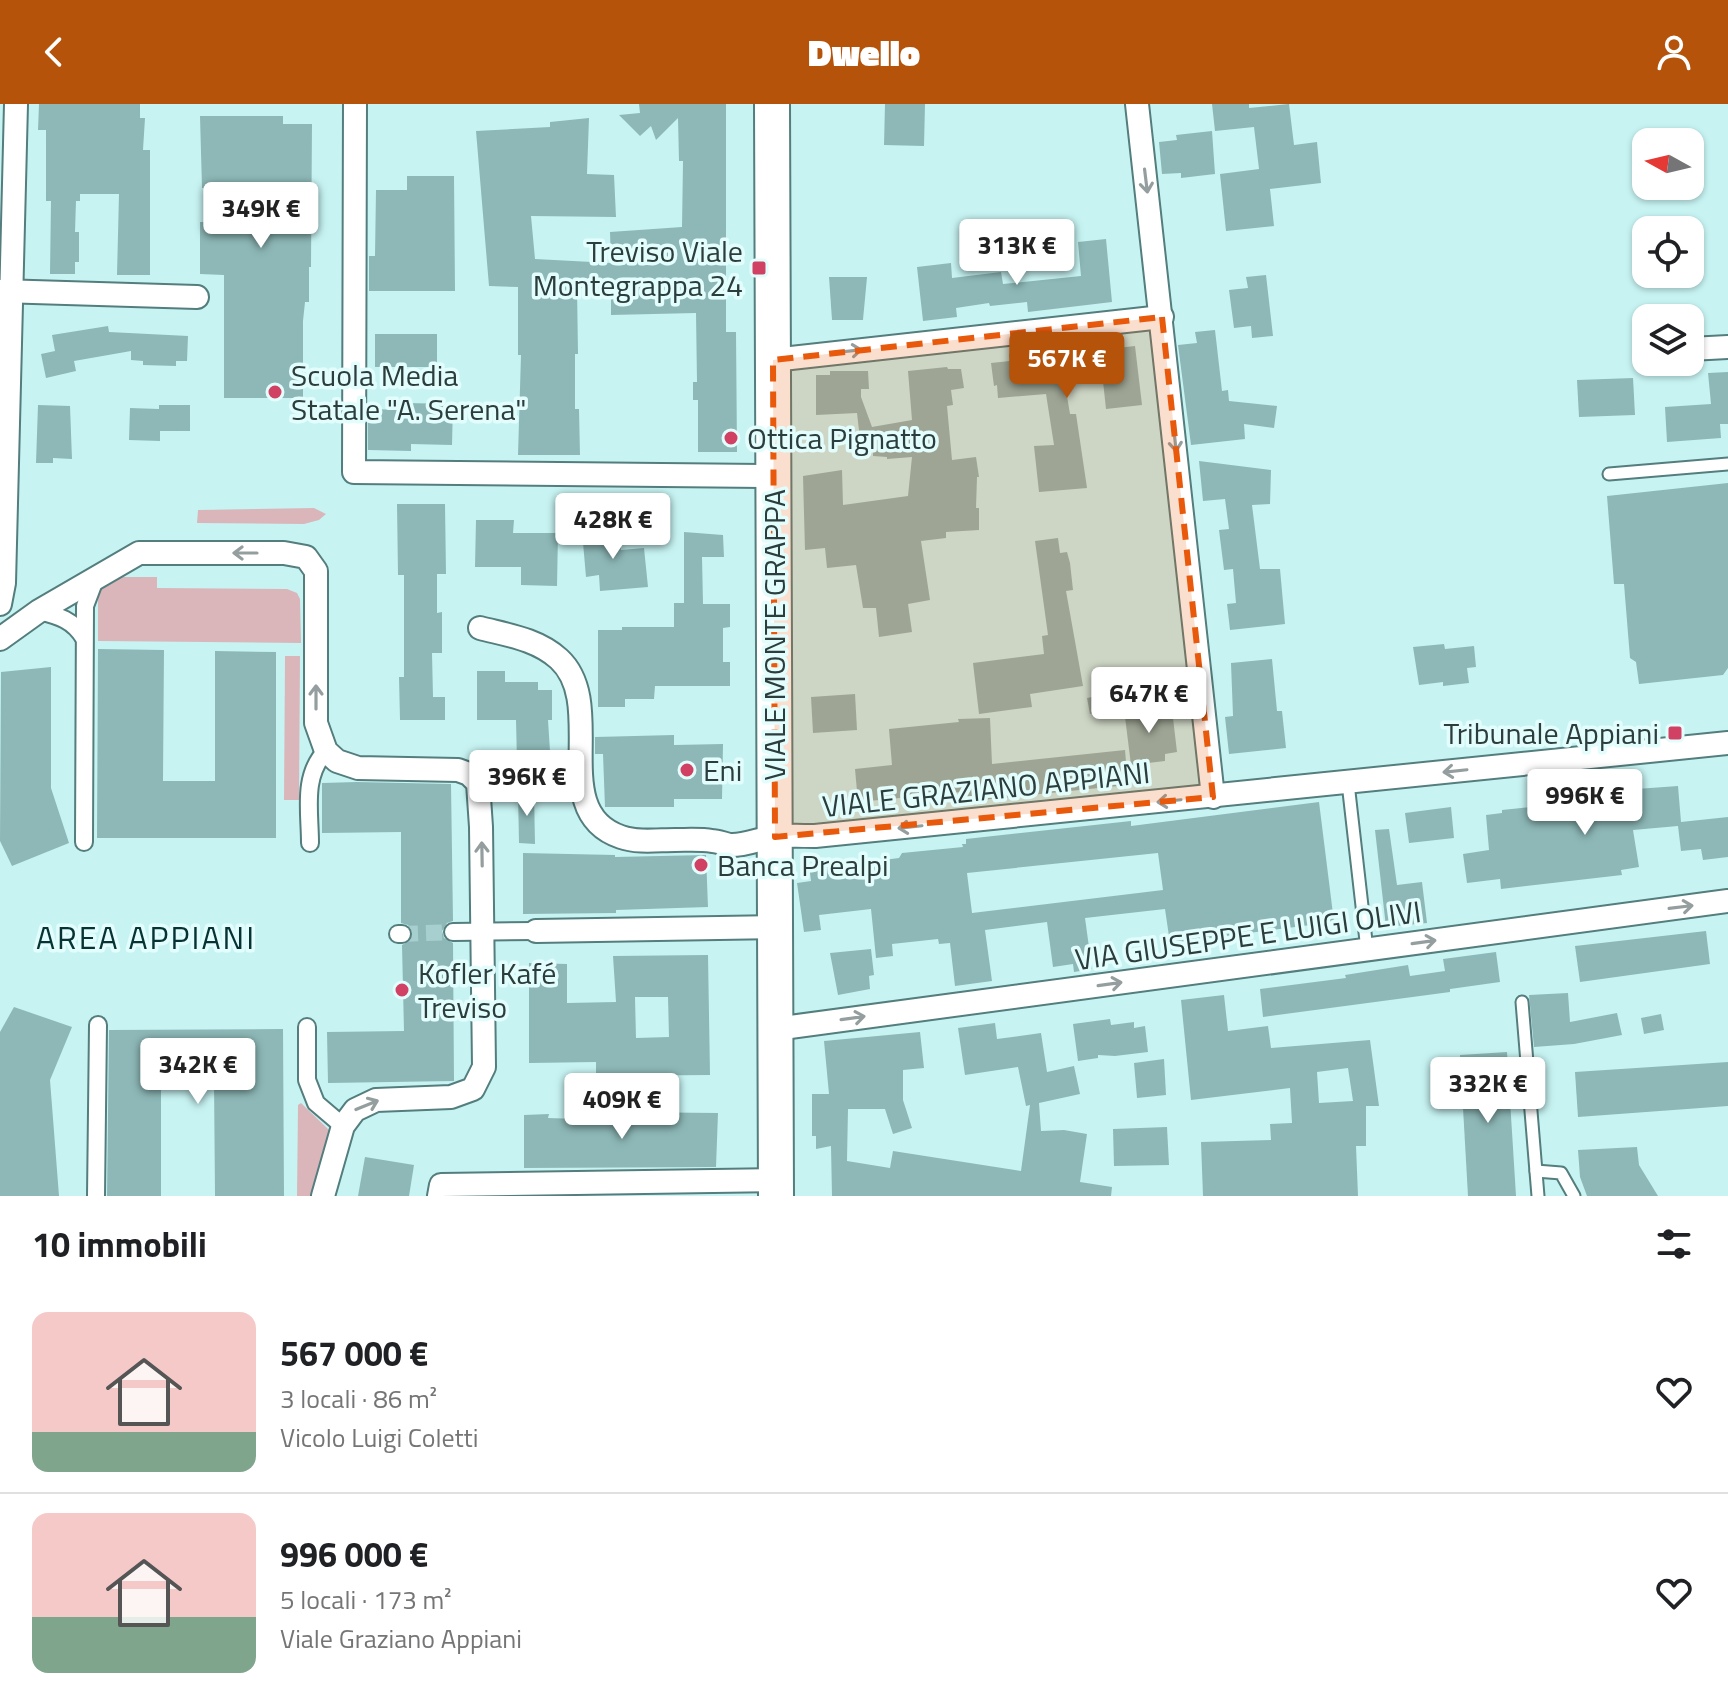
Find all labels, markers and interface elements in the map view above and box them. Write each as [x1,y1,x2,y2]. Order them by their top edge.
text: Dwello [808,25,920,80]
icon: back [32,30,76,74]
icon: person [1652,30,1696,74]
north arrow [1632,128,1704,200]
map controls [1632,128,1704,376]
one-way arrow [1139,168,1154,194]
pin: 349K € [196,182,326,250]
text: 349K € [221,188,301,227]
button: locate [1632,216,1704,288]
pin: 313K € [952,219,1082,287]
text: 313K € [977,225,1057,264]
place label: Treviso Viale Montegrappa 24 [533,228,743,308]
marker: Treviso Viale Montegrappa 24 [750,259,768,277]
button: layers [1632,304,1704,376]
pin: 567K € [1002,332,1132,400]
text: 567K € [1027,338,1107,377]
one-way arrow [836,343,863,358]
place label: Scuola Media Statale "A. Serena" [291,352,527,432]
marker: Scuola Media Statale "A. Serena" [266,383,284,401]
place label: Ottica Pignatto [747,415,937,461]
one-way arrow [1167,426,1182,453]
marker: Ottica Pignatto [722,429,740,447]
street label: VIALE MONTE GRAPPA [751,489,797,781]
pin: 428K € [548,493,678,561]
text: 428K € [573,499,653,538]
one-way arrow [232,545,259,561]
pin: 647K € [1084,667,1214,735]
text: 647K € [1109,673,1189,712]
one-way arrow [308,684,324,711]
place label: Tribunale Appiani [1444,710,1659,756]
marker: Tribunale Appiani [1666,724,1684,742]
place label: Eni [703,747,742,793]
street label: VIALE GRAZIANO APPIANI [820,749,1152,829]
pin: 396K € [462,750,592,818]
text: 396K € [487,756,567,795]
marker: Eni [678,761,696,779]
one-way arrow [1443,763,1469,778]
pin: 996K € [1520,769,1650,837]
text: 996K € [1545,775,1625,814]
one-way arrow [1156,794,1183,809]
one-way arrow [897,820,924,835]
one-way arrow [474,841,489,868]
place label: Banca Prealpi [717,842,889,888]
marker: Banca Prealpi [692,856,710,874]
street label: VIA GIUSEPPE E LUIGI OLIVI [1072,888,1424,982]
one-way arrow [1668,899,1693,914]
district label: AREA APPIANI [36,913,256,961]
one-way arrow [1410,934,1436,949]
place label: Kofler Kafé Treviso [418,950,556,1030]
one-way arrow [1097,976,1123,991]
marker: Kofler Kafé Treviso [393,981,411,999]
one-way arrow [839,1011,866,1026]
pin: 342K € [133,1038,263,1106]
text: 342K € [158,1044,238,1083]
pin: 332K € [1423,1057,1553,1125]
text: 332K € [1448,1063,1528,1102]
pin: 409K € [557,1073,687,1141]
text: 409K € [582,1079,662,1118]
one-way arrow [354,1097,379,1111]
text: 10 immobili [32,1218,207,1270]
icon: filters [1652,1222,1696,1266]
text: 567 000 € [280,1327,428,1379]
icon: home [96,1344,192,1440]
icon: heart [1652,1370,1696,1414]
text: 3 locali · 86 m² [280,1379,437,1418]
text: Vicolo Luigi Coletti [280,1418,478,1457]
text: 996 000 € [280,1528,428,1580]
icon: home [96,1545,192,1641]
icon: heart [1652,1571,1696,1615]
text: 5 locali · 173 m² [280,1580,452,1619]
text: Viale Graziano Appiani [280,1619,522,1658]

